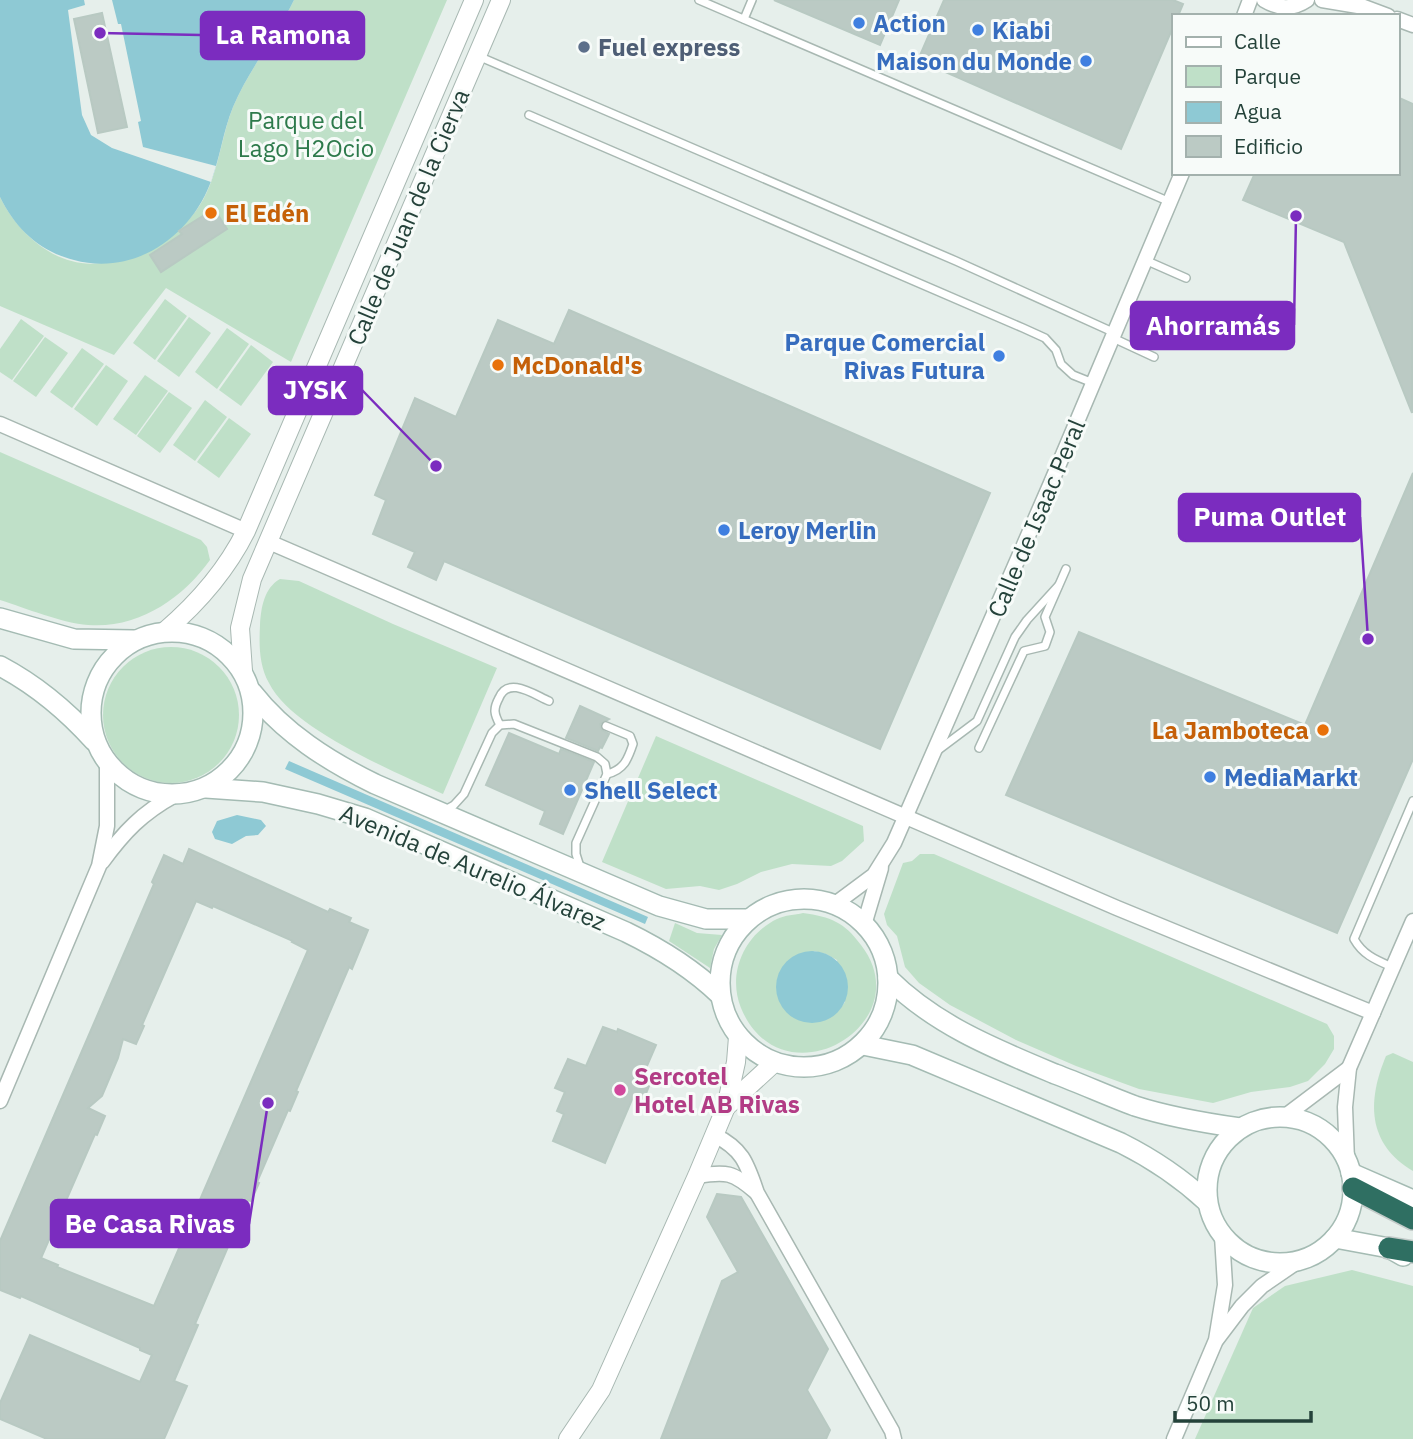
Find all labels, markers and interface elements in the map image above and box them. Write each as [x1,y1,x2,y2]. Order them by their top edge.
place label: Action [873,7,946,39]
callout: La Ramona [201,12,364,59]
place label: Kiabi [992,14,1051,46]
legend [1172,14,1399,175]
marker: Action [851,15,867,31]
text: La Ramona [215,17,351,51]
marker: Kiabi [970,22,986,38]
text: Calle [1234,27,1281,55]
place label: Fuel express [598,31,740,63]
marker: Fuel express [576,39,592,55]
place label: Maison du Monde [876,45,1072,77]
marker: Maison du Monde [1078,53,1094,69]
text: Parque [1234,62,1301,90]
street label: Calle de Juan de la Cierva [339,84,477,350]
text: Agua [1234,97,1282,125]
park label: Parque del Lago H2Ocio [238,104,374,164]
text: Edificio [1234,132,1303,160]
place label: El Edén [225,197,309,229]
marker: El Edén [203,205,219,221]
callout: Ahorramás [1131,302,1294,349]
text: Ahorramás [1146,308,1280,342]
place label: Parque Comercial Rivas Futura [784,326,985,386]
marker: Parque Comercial Rivas Futura [991,348,1007,364]
place label: McDonald's [512,349,643,381]
marker: McDonald's [490,357,506,373]
callout: JYSK [269,367,362,414]
text: JYSK [283,372,347,406]
street label: Calle de Isaac Peral [980,414,1092,622]
callout: Puma Outlet [1179,494,1360,541]
text: Puma Outlet [1193,499,1347,533]
place label: Leroy Merlin [738,514,877,546]
marker: Leroy Merlin [716,522,732,538]
place label: La Jamboteca [1152,714,1309,746]
marker: La Jamboteca [1315,722,1331,738]
place label: MediaMarkt [1224,761,1358,793]
marker: MediaMarkt [1202,769,1218,785]
place label: Shell Select [584,774,718,806]
marker: Shell Select [562,782,578,798]
street label: Avenida de Aurelio Álvarez [335,796,611,938]
place label: Sercotel Hotel AB Rivas [634,1060,800,1120]
marker: Sercotel Hotel AB Rivas [612,1082,628,1098]
callout: Be Casa Rivas [51,1200,249,1247]
text: Be Casa Rivas [65,1206,235,1240]
scale bar [1175,1380,1312,1424]
text: 50 m [1186,1389,1235,1417]

